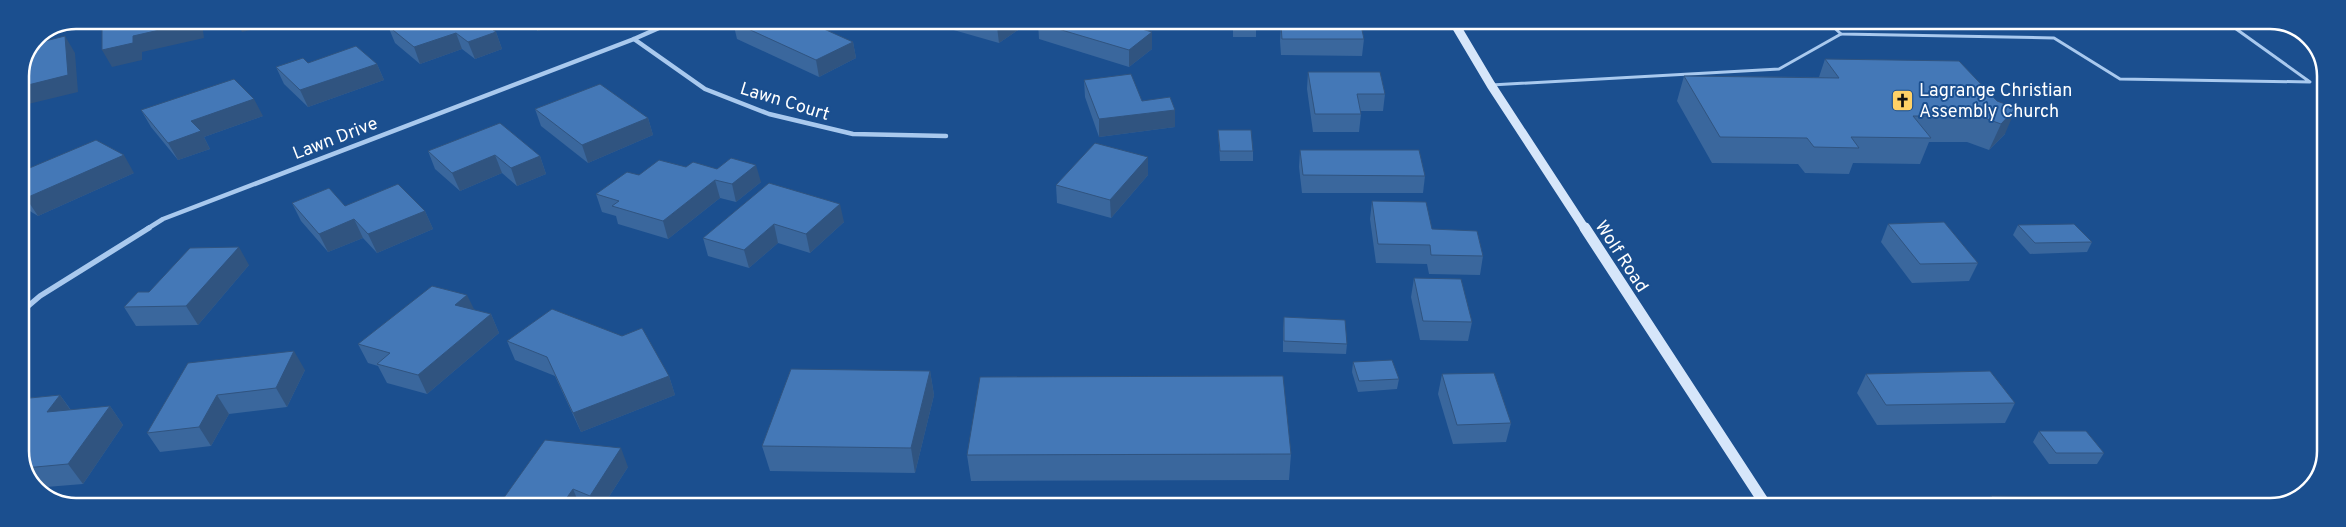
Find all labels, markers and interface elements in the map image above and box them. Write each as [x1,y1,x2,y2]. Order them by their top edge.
street label: Lawn Court [737,78,832,127]
place label: Lagrange Christian Assembly Church [1919,80,2072,124]
church icon: Lagrange Christian Assembly Church [1891,88,1915,112]
street label: Lawn Drive [290,113,381,166]
street label: Wolf Road [1589,216,1653,297]

